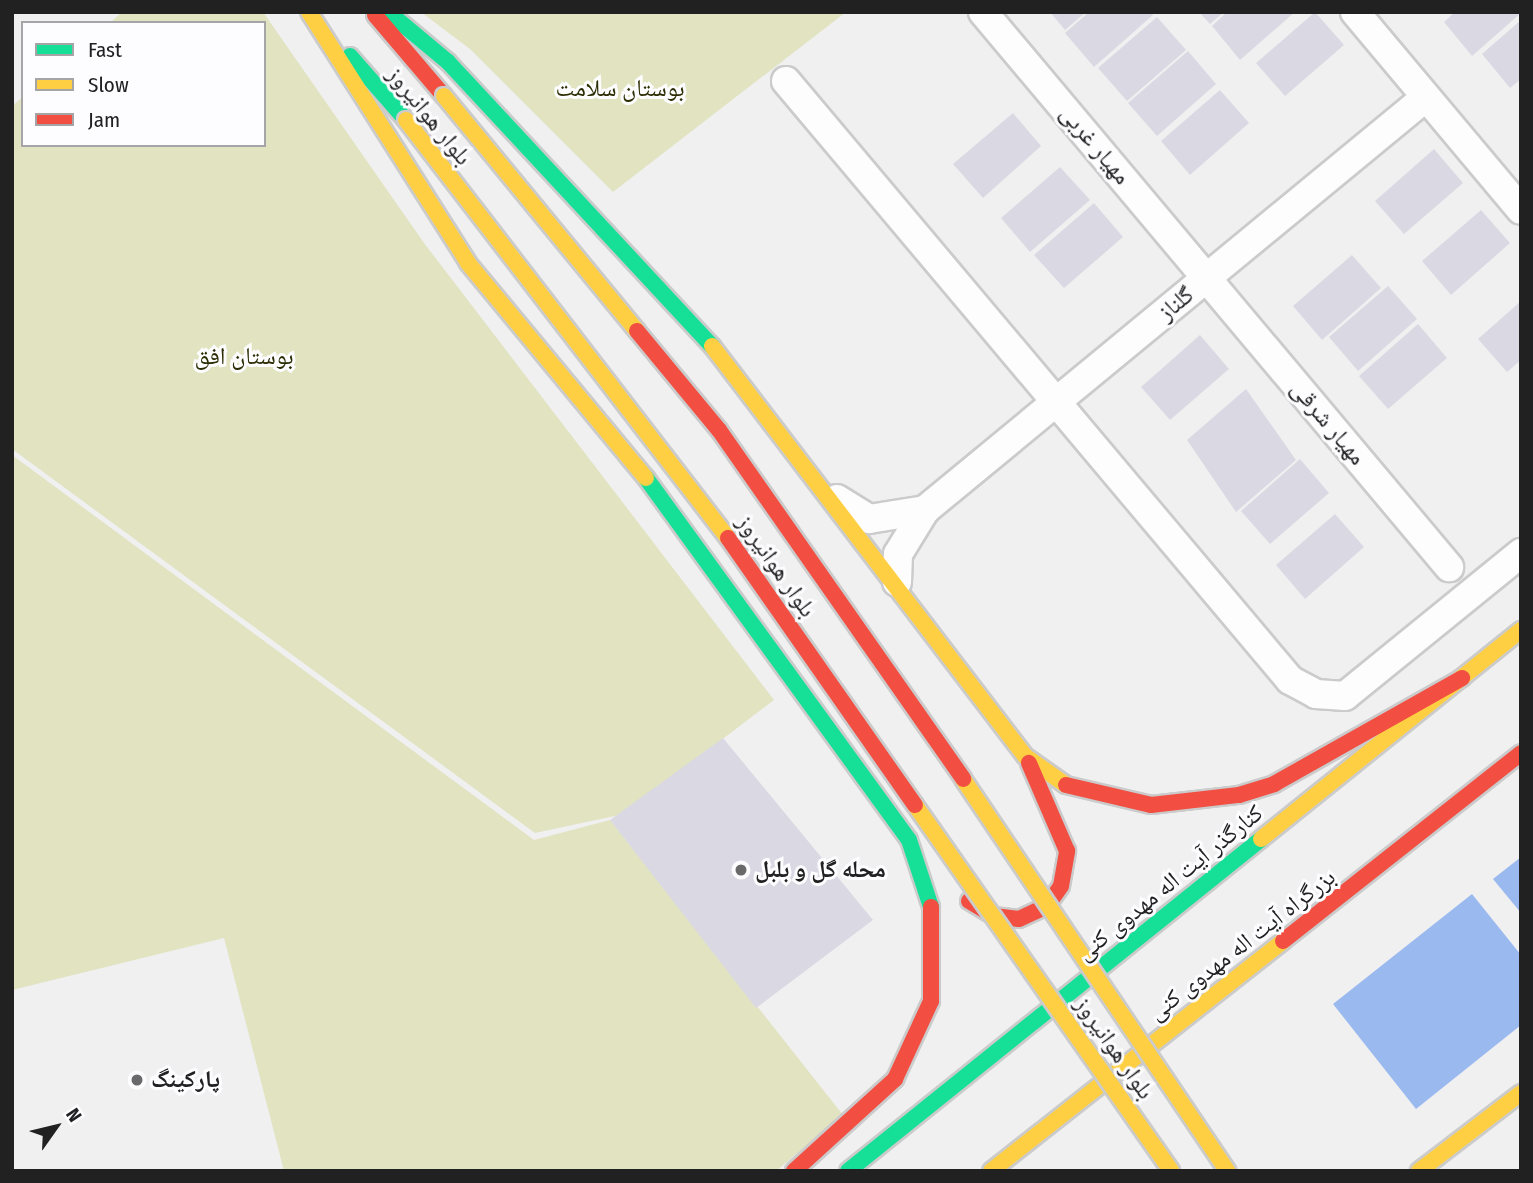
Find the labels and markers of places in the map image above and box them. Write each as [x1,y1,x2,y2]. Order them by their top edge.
place label: محله گل و بلبل [755,856,886,884]
marker: محله گل و بلبل [733,862,749,878]
place label: پارکینگ [151,1066,220,1094]
marker: پارکینگ [129,1072,145,1088]

